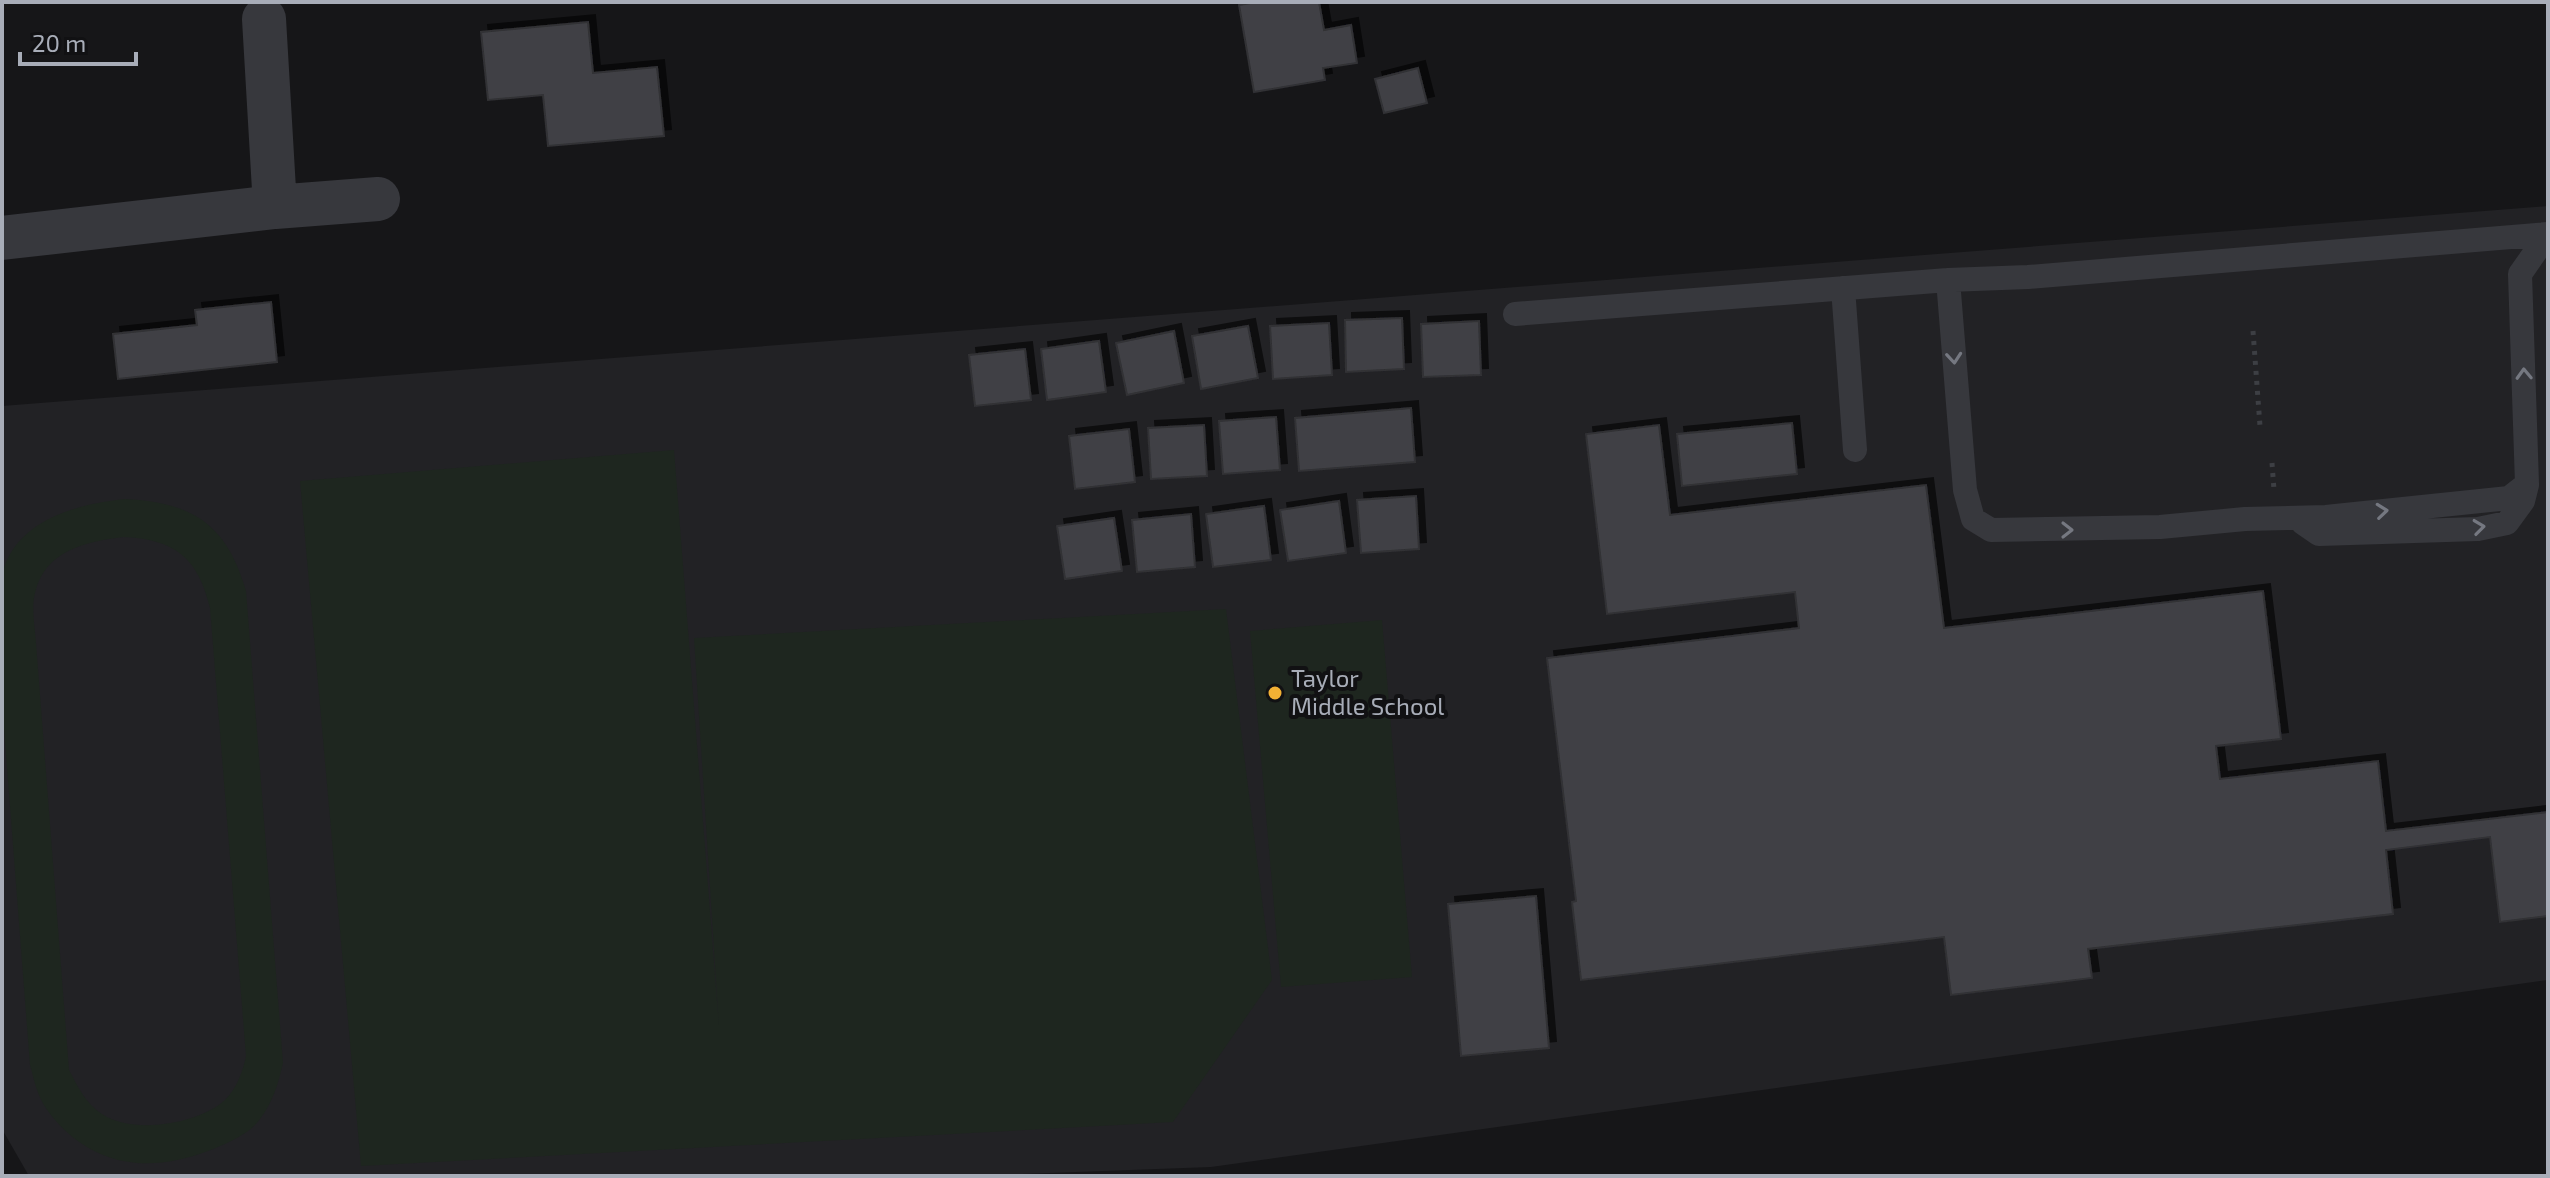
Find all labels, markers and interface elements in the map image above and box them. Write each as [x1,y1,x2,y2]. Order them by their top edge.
scale bar [20,16,136,66]
text: 20 m [32,28,86,57]
one-way arrow [1945,351,1962,364]
one-way arrow [2515,367,2532,380]
one-way arrow [2376,503,2389,520]
one-way arrow [2473,519,2486,536]
one-way arrow [2061,521,2074,539]
place label: Taylor Middle School [1291,663,1444,720]
marker: Taylor Middle School [1266,684,1284,702]

